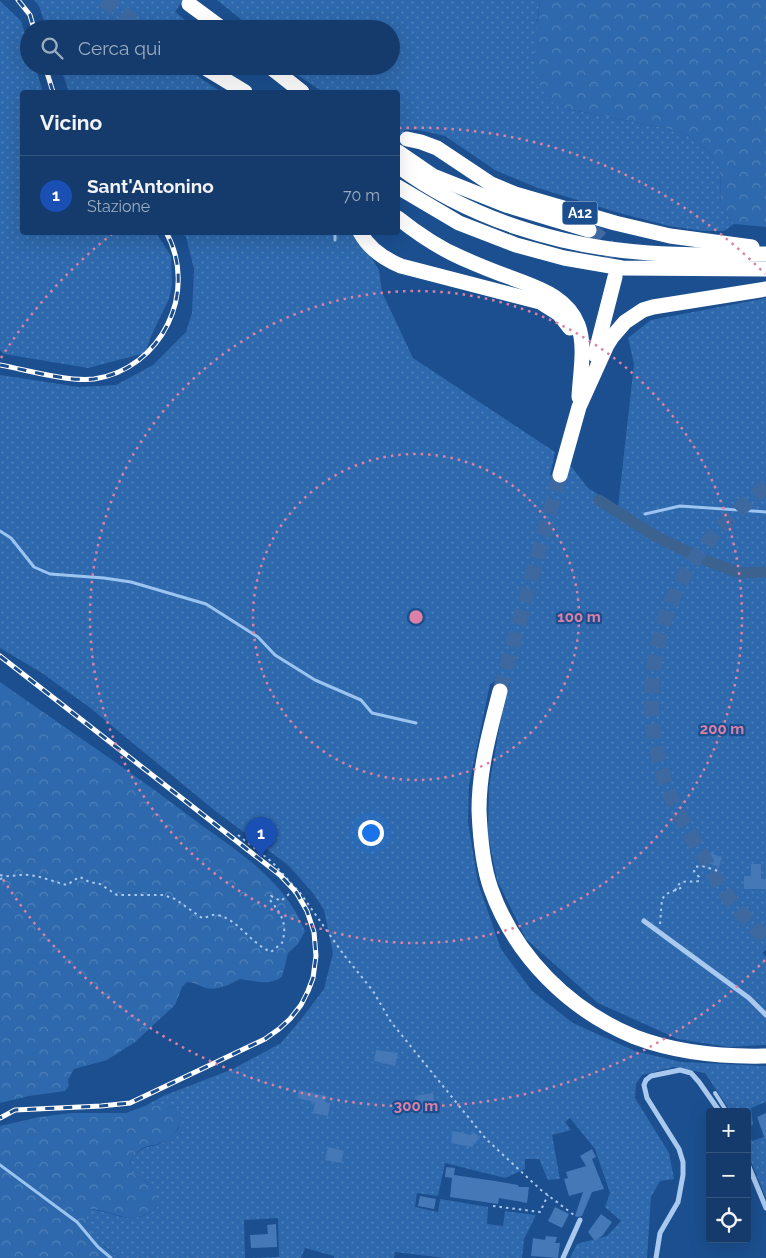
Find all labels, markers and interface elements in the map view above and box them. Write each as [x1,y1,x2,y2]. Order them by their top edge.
search box [20,20,400,75]
icon: search [38,34,66,62]
text: Cerca qui [78,37,161,59]
text: Vicino [40,110,102,135]
text: Sant'Antonino [87,175,214,197]
text: 1 [52,186,60,205]
text: 70 m [343,186,380,205]
text: Stazione [87,197,150,216]
road number: A12 [562,202,598,224]
centre of rings [407,608,425,626]
text: 100 m [557,608,601,626]
text: 200 m [700,720,744,738]
pin: 1 [245,817,277,858]
your location [358,820,384,846]
text: 300 m [394,1097,438,1115]
map controls [706,1108,751,1243]
button: + [706,1108,751,1153]
button: − [706,1153,751,1198]
button: locate [706,1198,751,1243]

